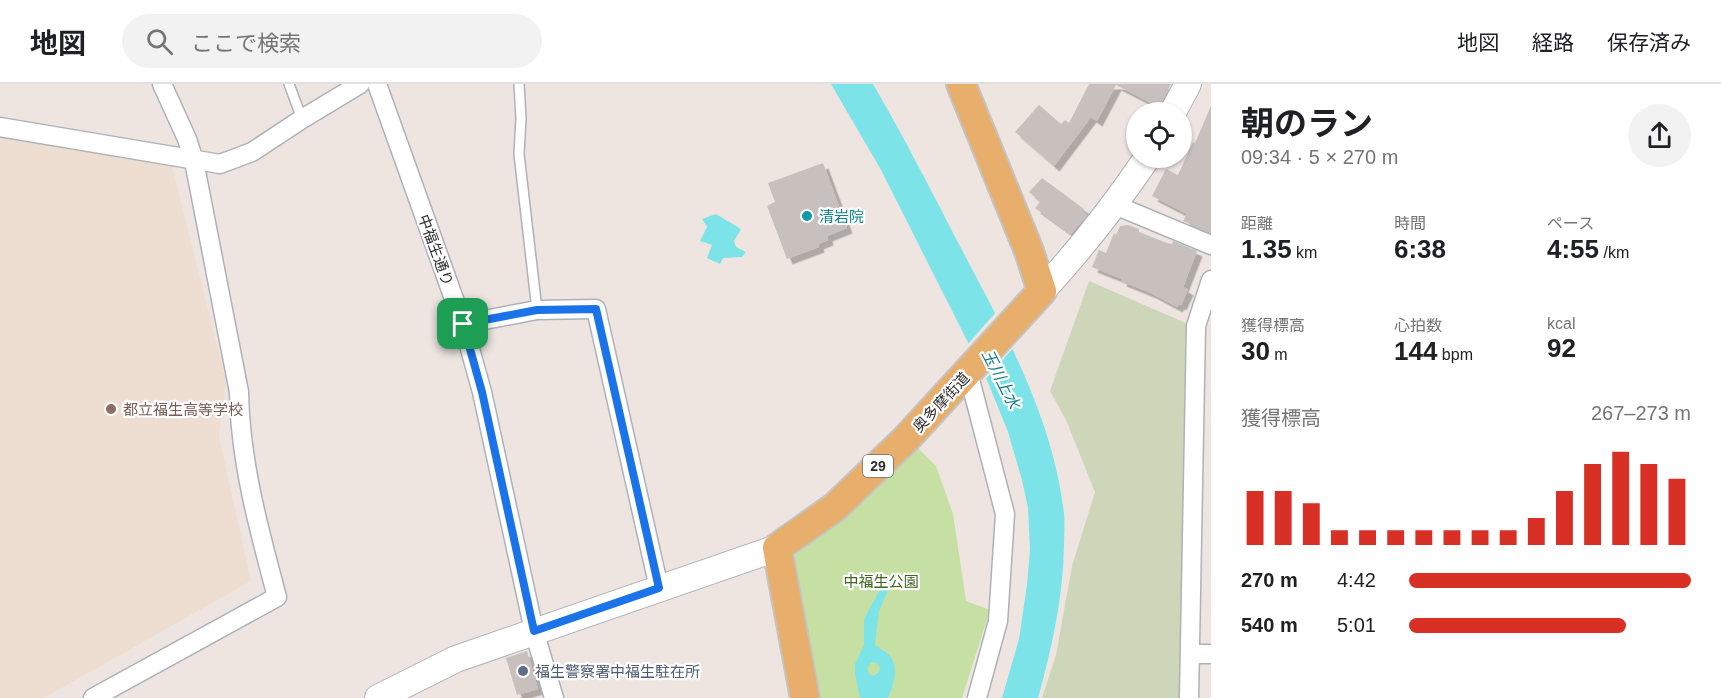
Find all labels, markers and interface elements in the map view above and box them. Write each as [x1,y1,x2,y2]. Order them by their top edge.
search box [122,14,542,68]
icon: search [143,25,176,58]
text: 地図 [30,28,86,59]
text: ここで検索 [191,31,301,56]
text: 地図 [1457,31,1499,54]
text: 経路 [1532,31,1574,54]
text: 保存済み [1607,31,1691,54]
map controls [1126,102,1192,168]
button: locate [1126,102,1192,168]
button: share [1628,104,1691,167]
text: 朝のラン [1241,105,1373,142]
text: 09:34 · 5 × 270 m [1241,146,1398,168]
place label: 清岩院 [819,208,864,225]
marker: 清岩院 [800,209,814,223]
street label: 中福生通り [415,212,457,288]
text: 距離 [1241,215,1273,232]
text: 時間 [1394,215,1426,232]
text: ペース [1547,215,1594,232]
text: 1.35 [1241,234,1292,264]
text: 6:38 [1394,234,1446,264]
text: 4:55 [1547,234,1599,264]
text: km [1292,244,1317,261]
text: /km [1599,244,1629,261]
pin [437,298,488,349]
icon: arrive [446,307,479,340]
text: kcal [1547,315,1575,332]
text: 獲得標高 [1241,317,1305,334]
text: 心拍数 [1394,317,1442,334]
text: 92 [1547,333,1576,363]
text: 30 [1241,336,1270,366]
text: 144 [1394,336,1437,366]
text: m [1270,346,1288,363]
text: bpm [1437,346,1473,363]
water label: 玉川上水 [979,347,1024,413]
street label: 奥多摩街道 [909,369,973,435]
place label: 都立福生高等学校 [123,401,243,418]
marker: 都立福生高等学校 [104,402,118,416]
text: 267–273 m [1591,402,1691,424]
text: 獲得標高 [1241,407,1321,429]
road number: 29 [863,455,893,477]
text: 270 m [1241,569,1298,591]
text: 4:42 [1337,569,1376,591]
park label: 中福生公園 [843,573,919,590]
text: 540 m [1241,614,1298,636]
text: 5:01 [1337,614,1376,636]
place label: 福生警察署中福生駐在所 [535,663,700,680]
marker: 福生警察署中福生駐在所 [516,664,530,678]

